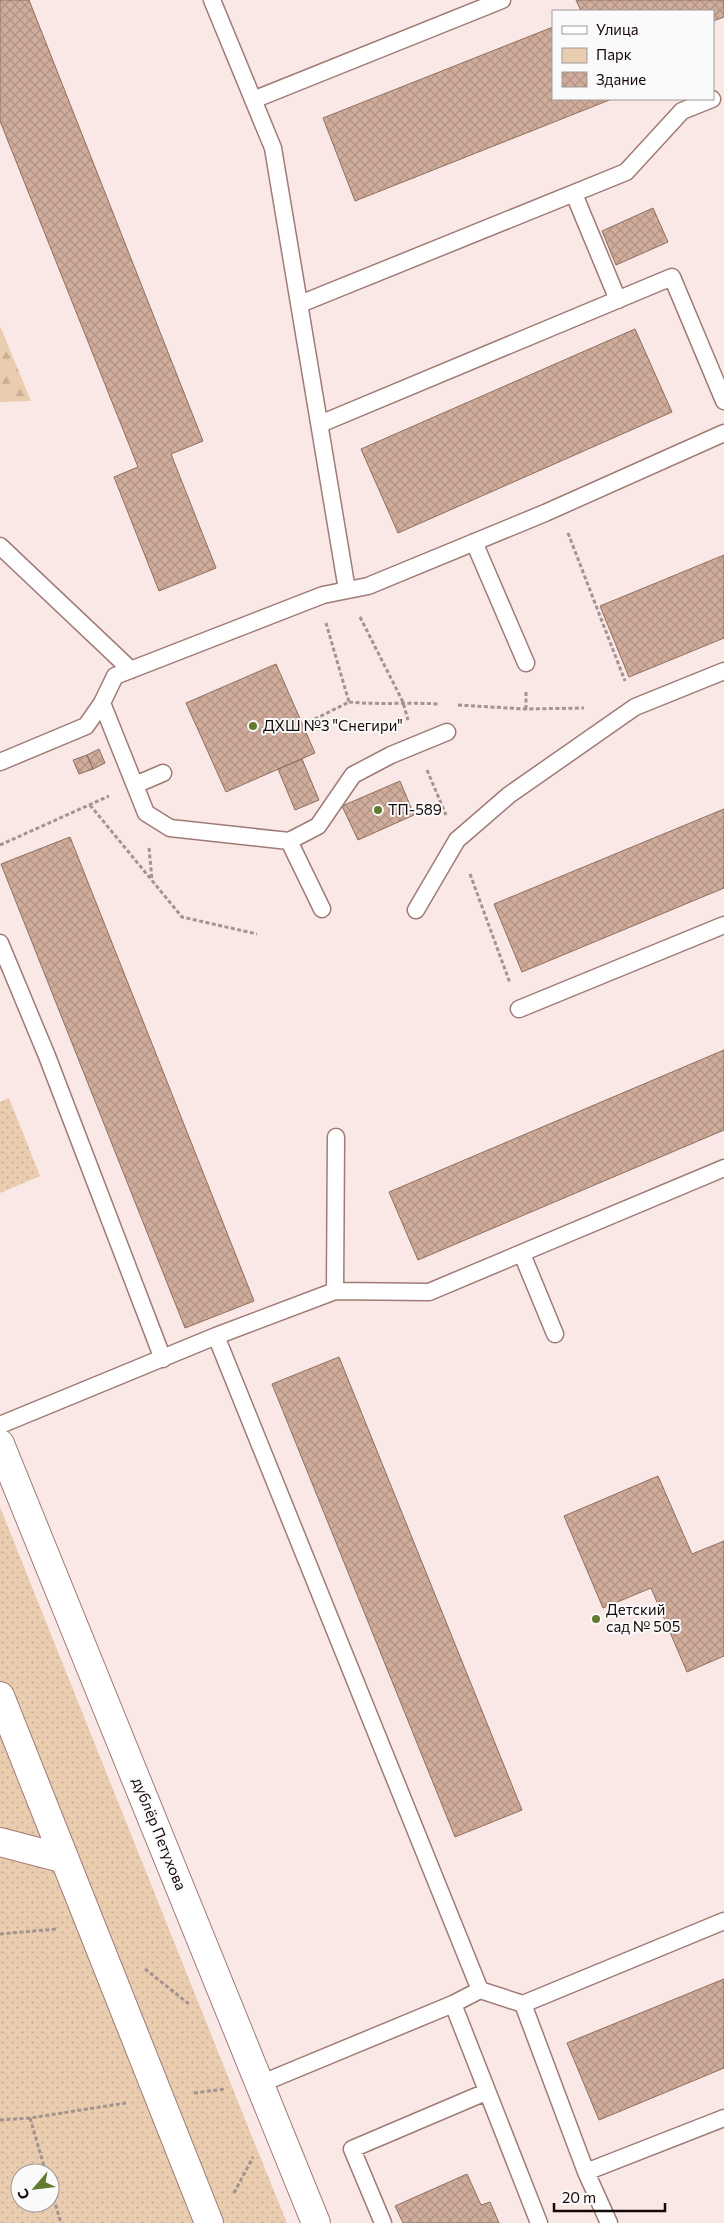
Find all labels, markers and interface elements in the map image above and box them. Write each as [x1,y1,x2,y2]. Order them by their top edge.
legend [552,10,714,100]
text: Улица [596,20,638,38]
text: Парк [596,45,632,63]
text: Здание [596,70,646,88]
place label: ДХШ №3 "Снегири" [263,716,403,734]
marker: ДХШ №3 "Снегири" [247,720,259,732]
place label: ТП-589 [388,800,442,818]
marker: ТП-589 [372,804,384,816]
place label: Детский сад № 505 [606,1600,680,1635]
marker: Детский сад № 505 [590,1613,602,1625]
street label: дублёр Петухова [129,1775,191,1893]
north arrow [10,2163,60,2213]
scale bar [554,2180,665,2212]
text: С [13,2186,33,2203]
text: 20 m [562,2188,596,2206]

